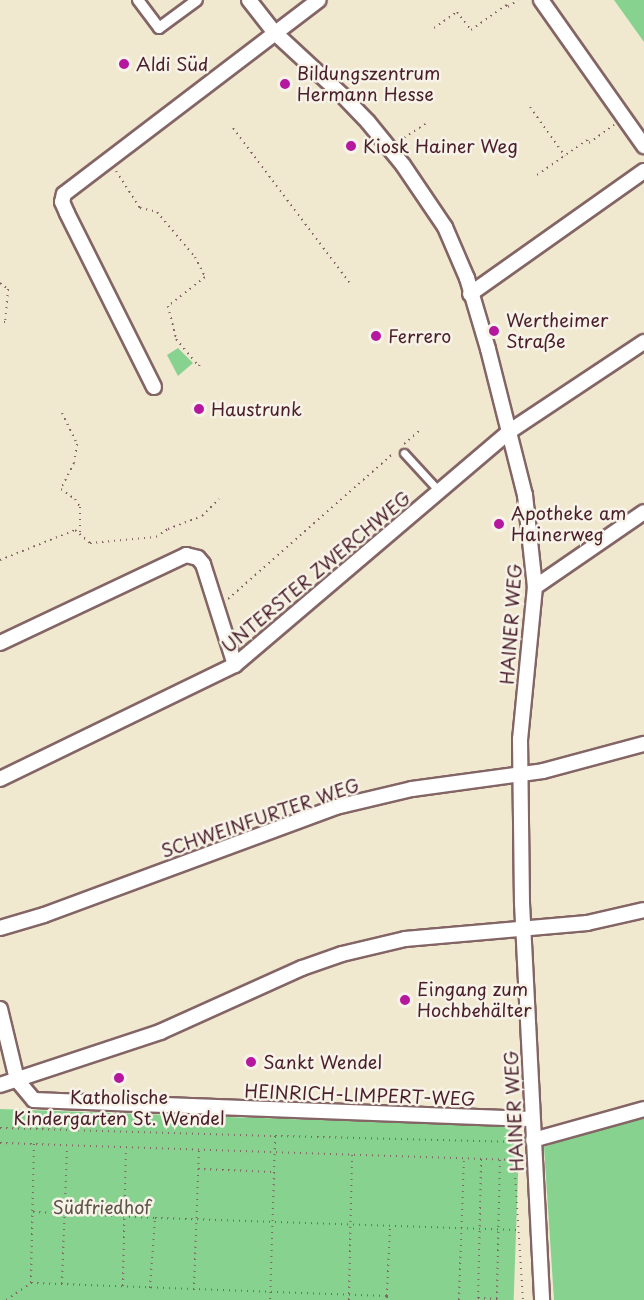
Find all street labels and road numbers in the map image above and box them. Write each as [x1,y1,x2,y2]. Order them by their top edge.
street label: UNTERSTER ZWERCHWEG [216,486,416,658]
street label: HAINER WEG [496,562,526,686]
street label: SCHWEINFURTER WEG [157,774,363,862]
street label: HAINER WEG [500,1049,528,1173]
street label: HEINRICH-LIMPERT-WEG [244,1080,476,1110]

